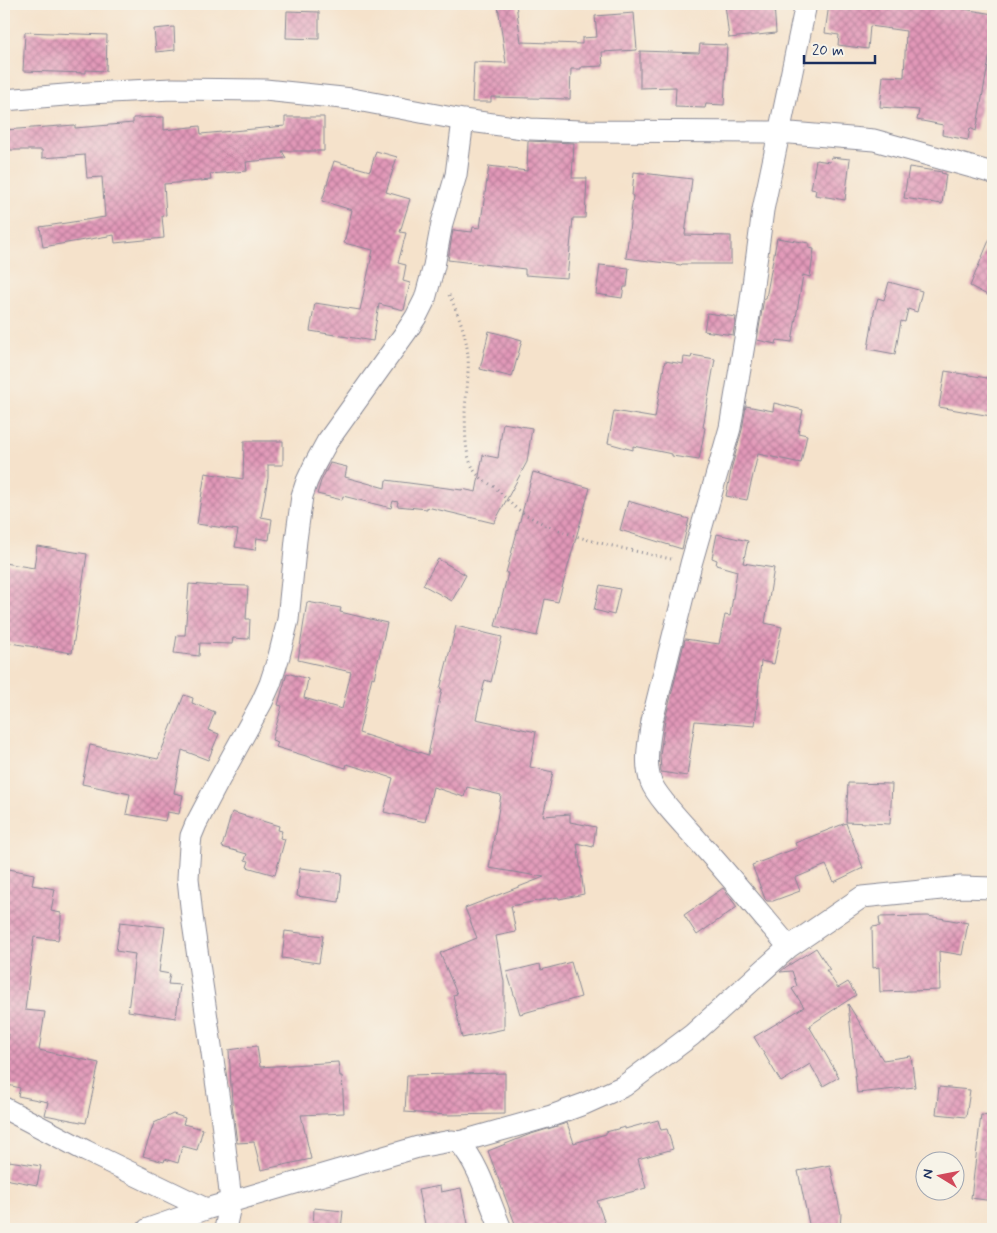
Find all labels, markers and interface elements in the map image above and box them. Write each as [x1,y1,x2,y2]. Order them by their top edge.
scale bar [804,32,876,64]
text: 20 m [812,41,844,61]
north arrow [914,1150,964,1200]
text: N [919,1168,938,1180]

